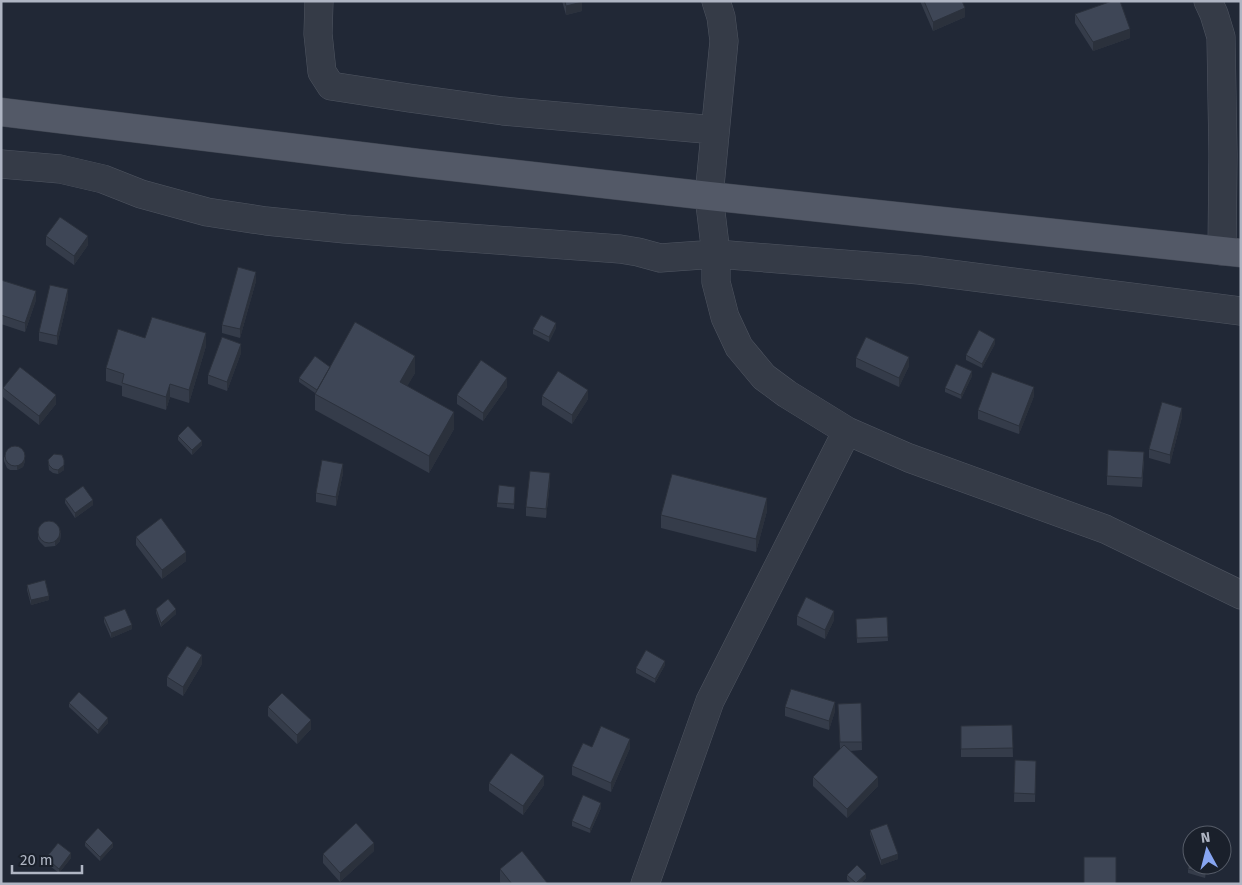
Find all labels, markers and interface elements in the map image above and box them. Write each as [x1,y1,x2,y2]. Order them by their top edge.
north arrow [1182,825,1232,875]
text: N [1200,829,1211,847]
scale bar [12,842,82,874]
text: 20 m [20,851,53,869]

